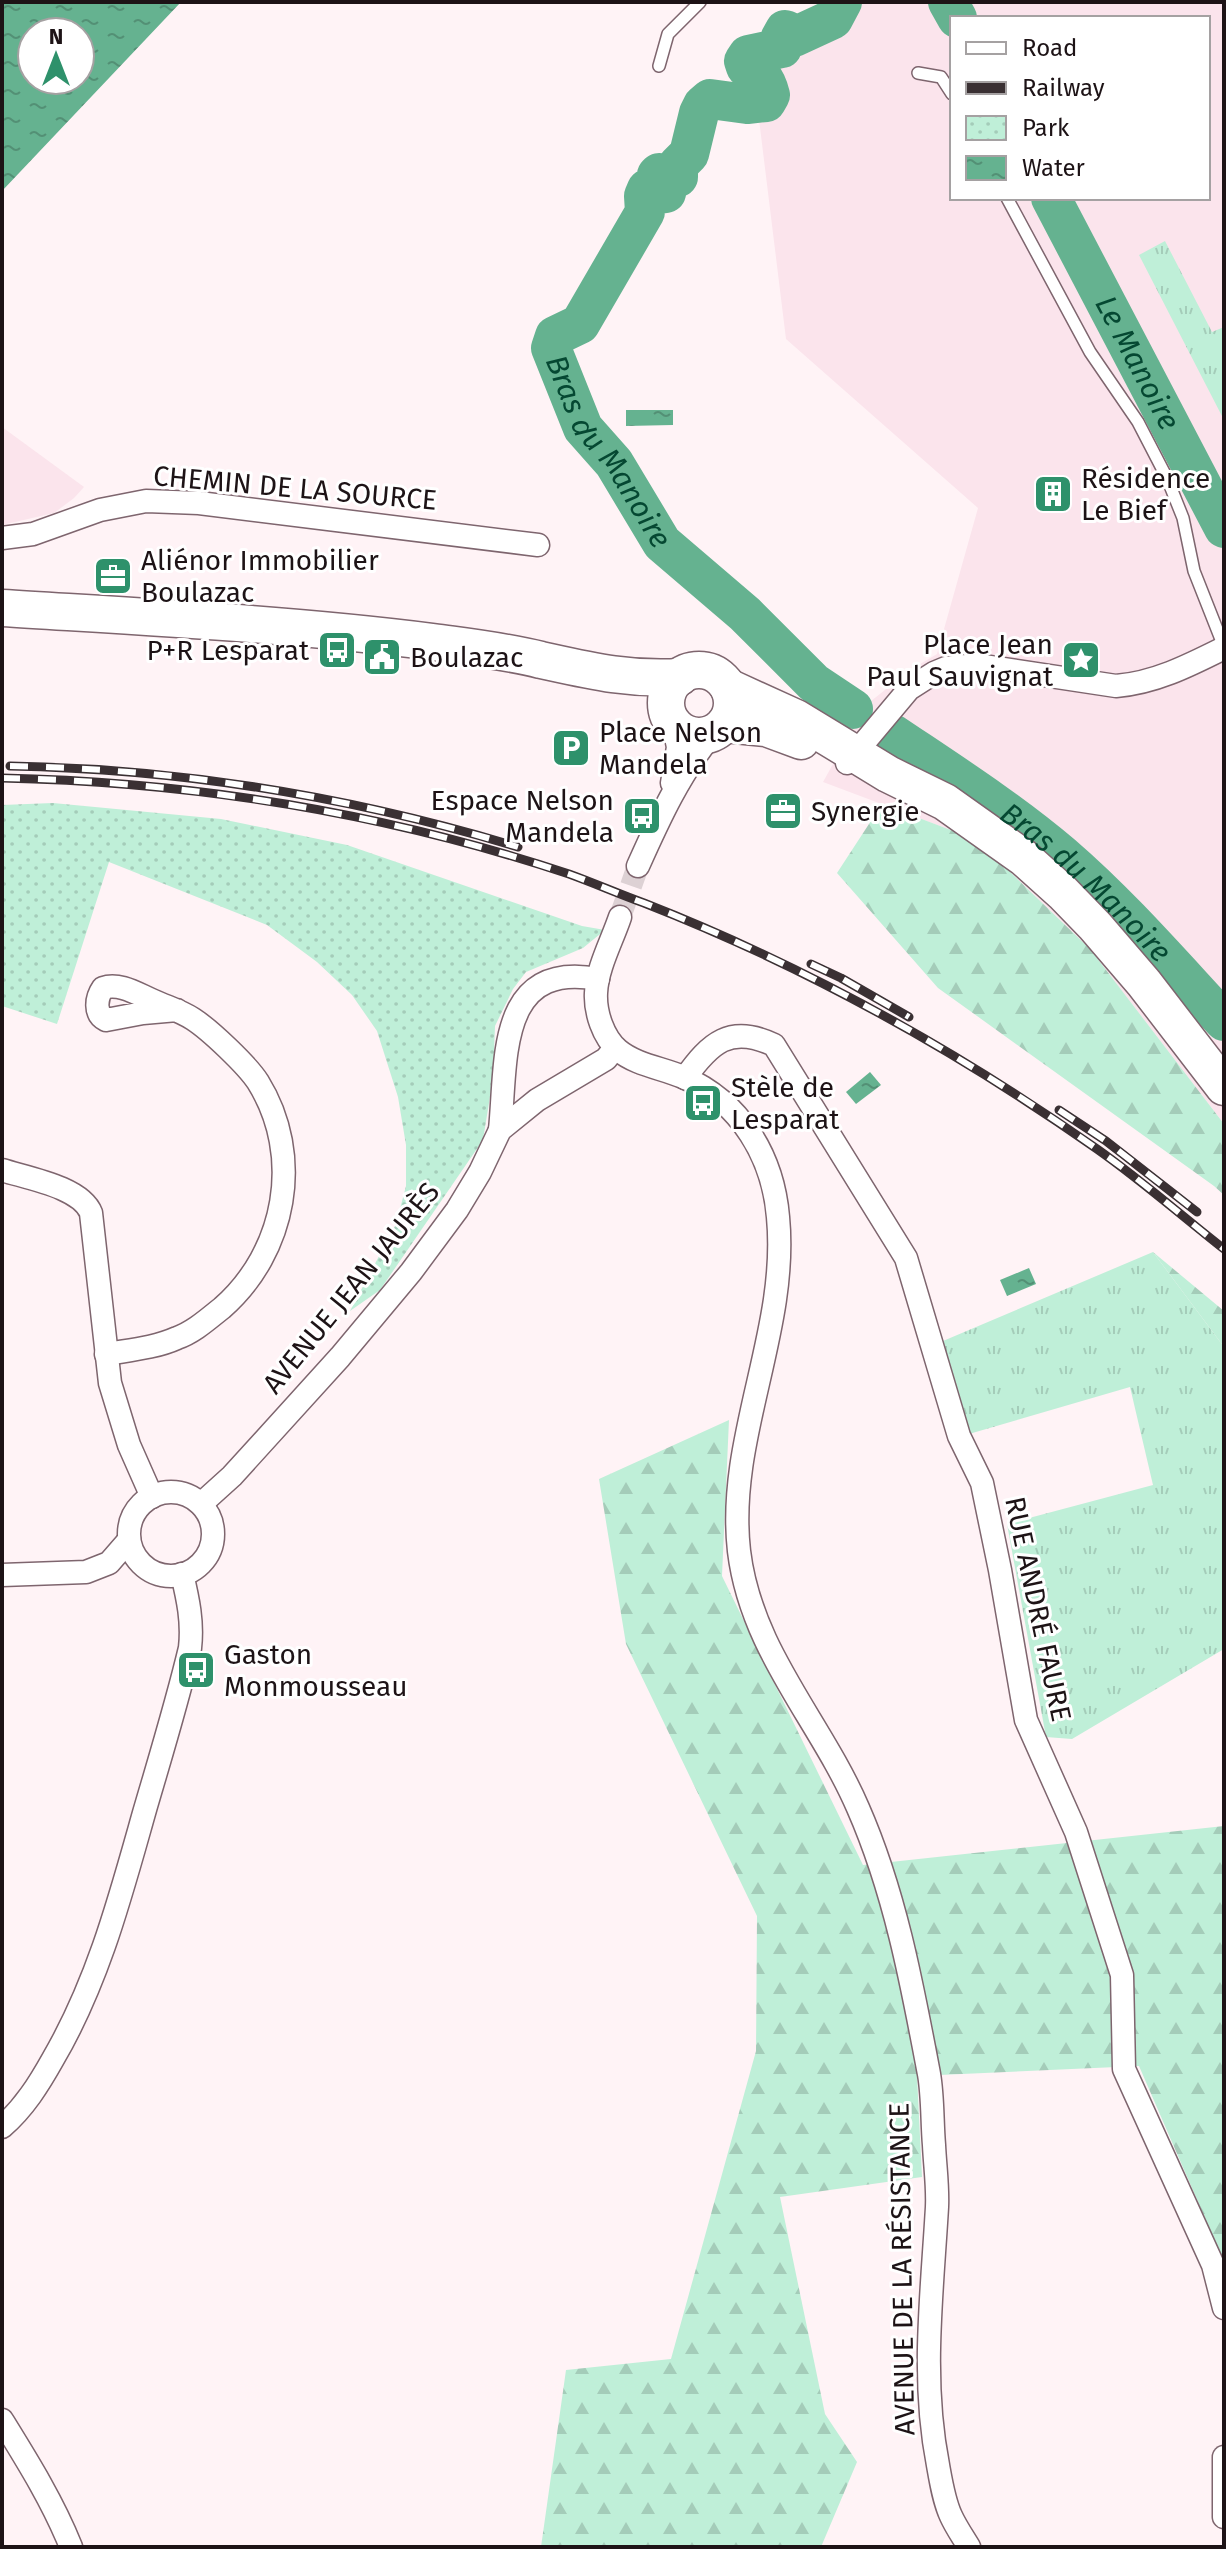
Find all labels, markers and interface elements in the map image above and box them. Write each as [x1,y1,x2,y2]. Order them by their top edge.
north arrow [16,16,96,96]
legend [950,16,1210,200]
text: N [49,23,63,50]
text: Road [1022,34,1077,62]
text: Railway [1022,74,1105,102]
text: Park [1022,114,1070,142]
text: Water [1022,154,1086,182]
water label: Le Manoire [1087,289,1187,436]
water label: Bras du Manoire [538,350,679,554]
street label: CHEMIN DE LA SOURCE [152,459,438,517]
place label: Résidence Le Bief [1081,462,1210,527]
building icon: Résidence Le Bief [1032,473,1074,515]
place label: Aliénor Immobilier Boulazac [141,544,379,609]
office icon: Aliénor Immobilier Boulazac [92,555,134,597]
place label: Place Jean Paul Sauvignat [866,628,1054,693]
bus stop icon: P+R Lesparat [316,629,358,671]
place label: P+R Lesparat [146,634,310,667]
public building icon: Boulazac [361,636,403,678]
place icon: Place Jean Paul Sauvignat [1060,639,1102,681]
place label: Boulazac [410,641,523,674]
place label: Place Nelson Mandela [599,716,762,781]
parking icon: Place Nelson Mandela [550,727,592,769]
place label: Espace Nelson Mandela [431,784,614,849]
office icon: Synergie [762,790,804,832]
bus stop icon: Espace Nelson Mandela [621,795,663,837]
place label: Synergie [811,795,920,828]
water label: Bras du Manoire [993,795,1179,970]
place label: Stèle de Lesparat [731,1071,840,1136]
bus stop icon: Stèle de Lesparat [682,1082,724,1124]
street label: AVENUE JEAN JAURÈS [256,1176,446,1400]
street label: RUE ANDRÉ FAURE [998,1494,1078,1724]
place label: Gaston Monmousseau [224,1638,408,1703]
bus stop icon: Gaston Monmousseau [175,1649,217,1691]
street label: AVENUE DE LA RÉSISTANCE [883,2102,921,2436]

